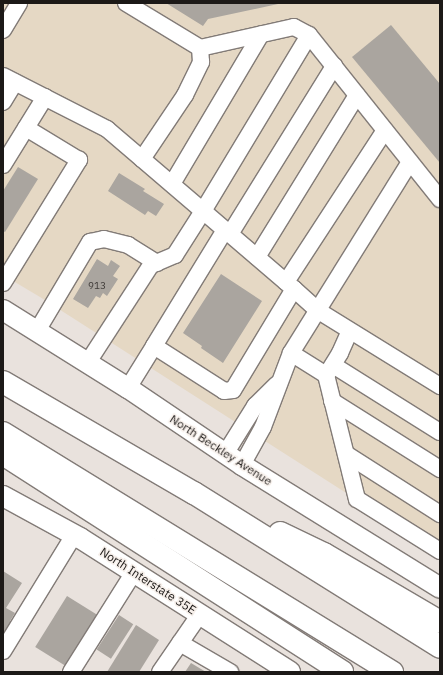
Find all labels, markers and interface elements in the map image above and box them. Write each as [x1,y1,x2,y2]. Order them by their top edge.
house number: 913 [88,280,106,292]
street label: North Beckley Avenue [167,412,275,488]
street label: North Interstate 35E [97,545,199,617]

